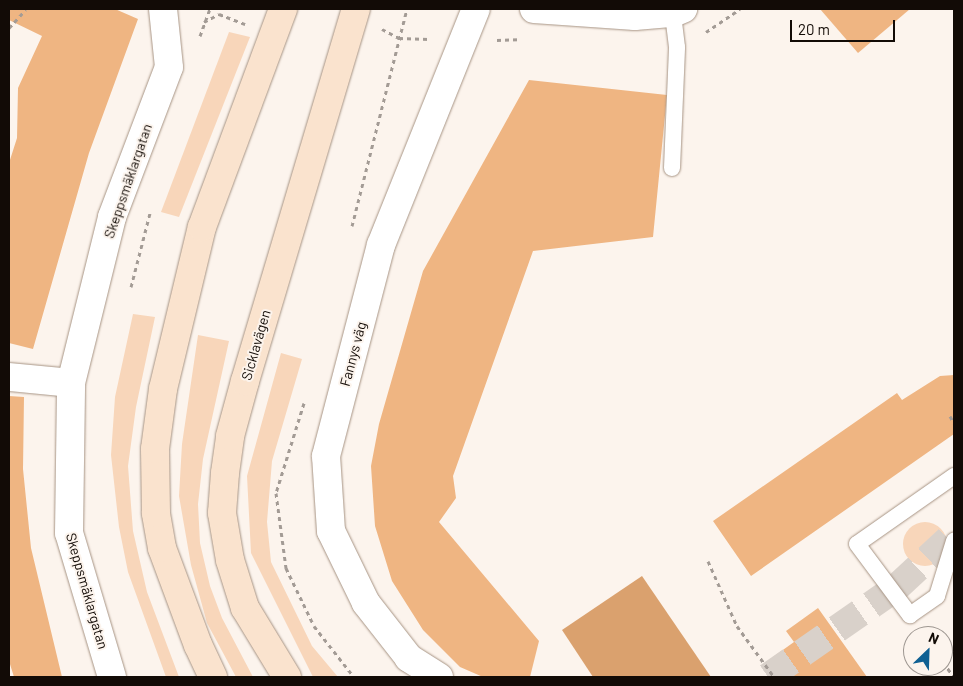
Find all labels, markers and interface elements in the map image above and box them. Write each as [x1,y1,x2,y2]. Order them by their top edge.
scale bar [793,10,898,42]
text: 20 m [798,20,830,38]
street label: Skeppsmäklargatan [101,122,155,240]
street label: Sicklavägen [238,308,274,382]
street label: Fannys väg [336,320,370,388]
street label: Skeppsmäklargatan [62,531,112,651]
north arrow [903,626,953,676]
text: N [926,628,942,647]

